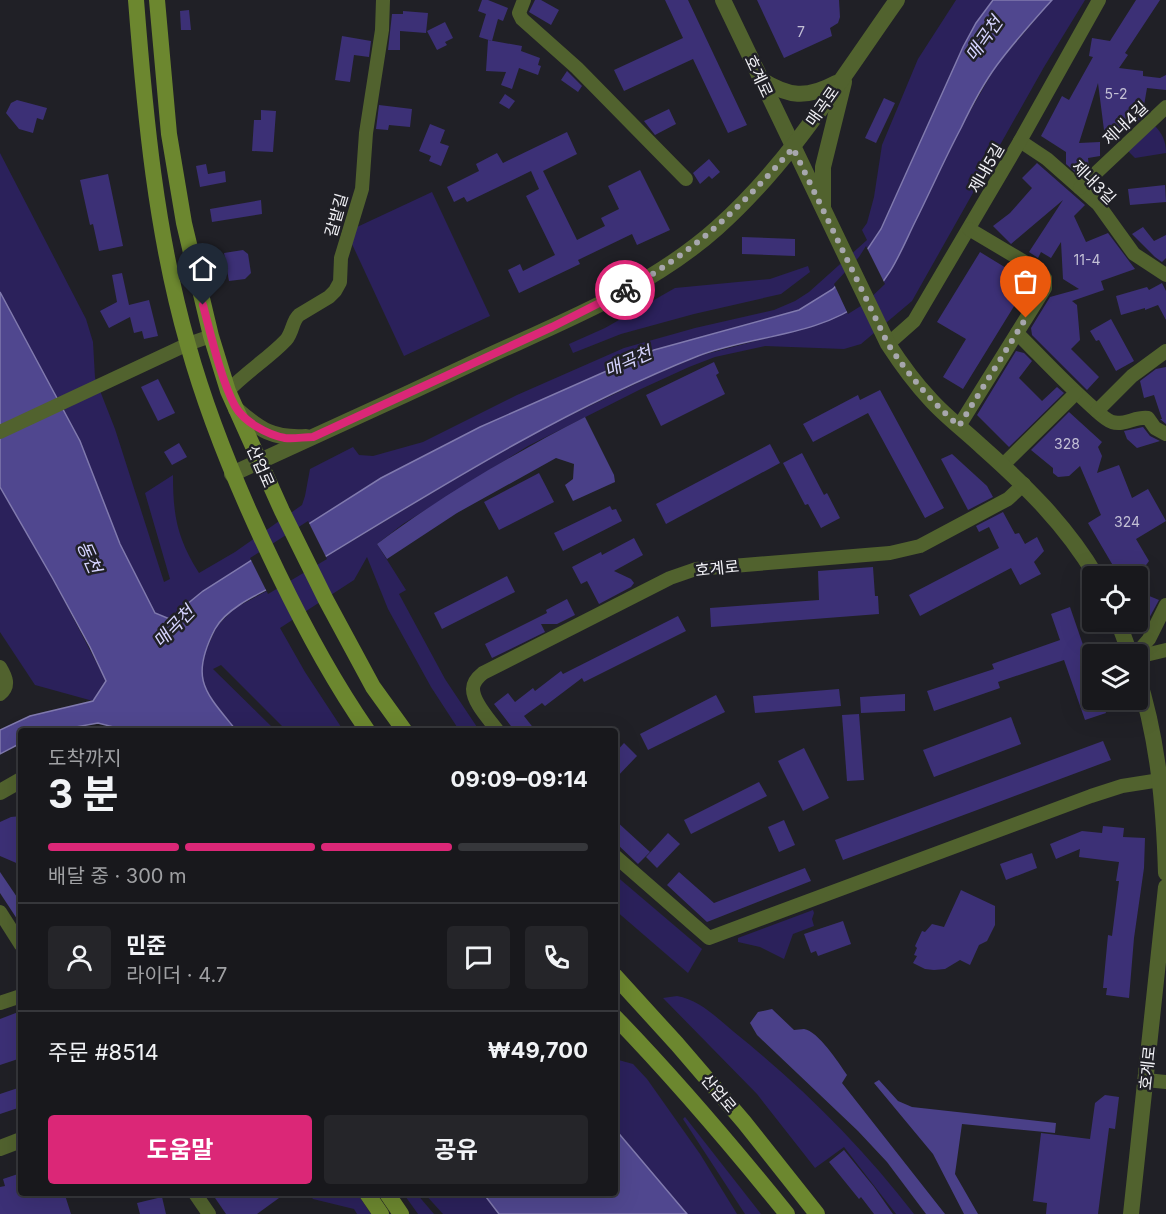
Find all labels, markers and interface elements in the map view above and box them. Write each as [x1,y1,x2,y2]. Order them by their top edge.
water label: 매곡천 [961,10,1008,65]
house number: 7 [797,23,805,40]
street label: 호계로 [741,52,778,100]
street label: 매곡로 [801,82,843,130]
house number: 5-2 [1104,85,1128,102]
street label: 제내4길 [1098,97,1152,149]
street label: 제내5길 [964,140,1008,196]
street label: 제내3길 [1068,156,1120,208]
street label: 갈밭길 [320,191,352,239]
pin [177,243,228,305]
house number: 11-4 [1074,251,1100,268]
icon: home [186,252,219,285]
pin [1000,256,1051,318]
courier [595,260,655,320]
icon: bag [1009,265,1042,298]
icon: bike [609,274,642,307]
water label: 매곡천 [601,341,657,381]
house number: 328 [1054,435,1080,452]
street label: 산업로 [243,442,279,490]
house number: 324 [1114,513,1140,530]
water label: 동천 [73,537,107,578]
street label: 호계로 [694,556,740,580]
map controls [1082,566,1148,710]
button: locate [1082,566,1148,632]
water label: 매곡천 [149,600,200,652]
button: layers [1082,644,1148,710]
text: 도착까지 [48,746,122,770]
text: 09:09–09:14 [451,766,588,792]
text: 3 분 [48,770,118,817]
text: 배달 중 · 300 m [48,864,187,888]
button: person [48,926,111,989]
button: chat [447,926,510,989]
button: phone [525,926,588,989]
text: 민준 [126,932,166,958]
text: 라이더 · 4.7 [126,963,227,987]
text: ₩49,700 [488,1037,588,1063]
text: 주문 #8514 [48,1039,159,1065]
street label: 호계로 [1135,1045,1159,1091]
street label: 산업로 [697,1070,741,1117]
button: 도움말 [48,1115,312,1184]
button: 공유 [324,1115,588,1184]

